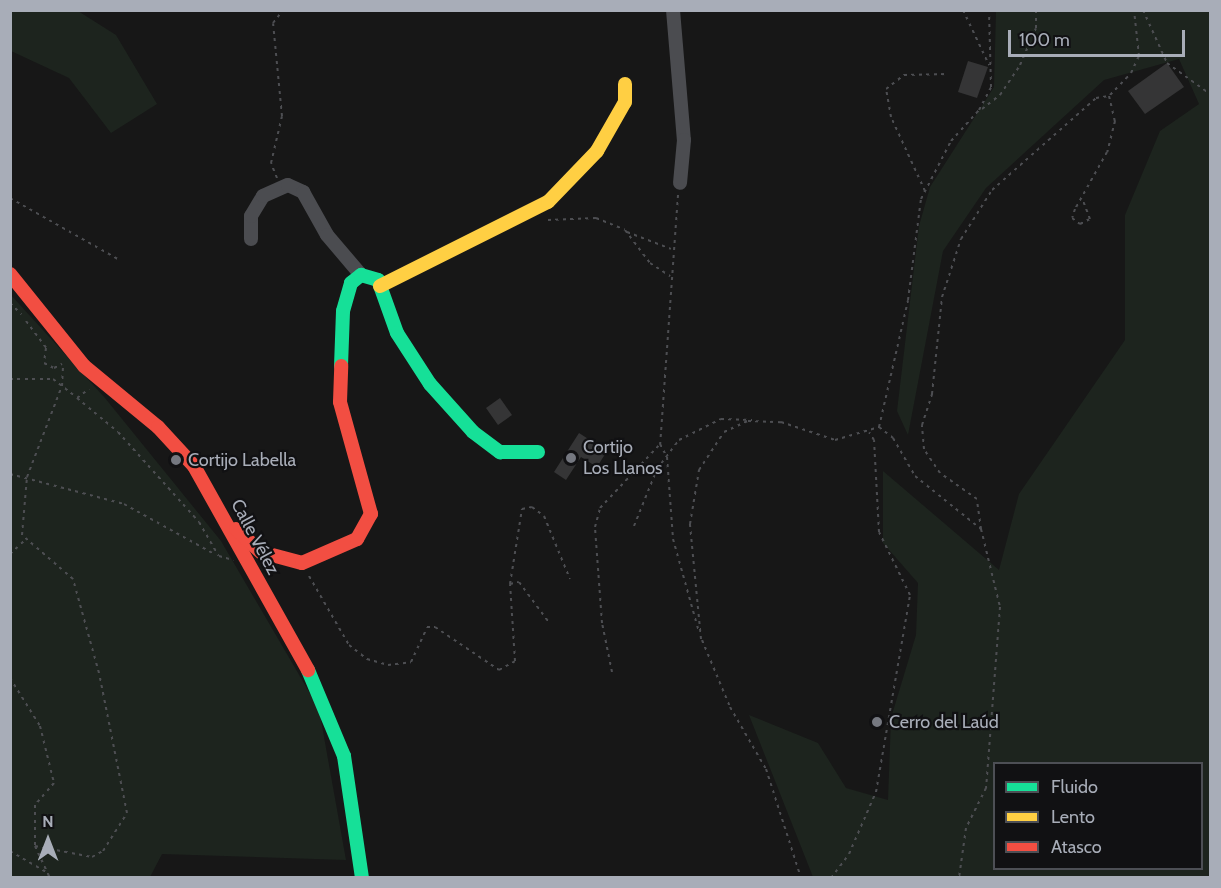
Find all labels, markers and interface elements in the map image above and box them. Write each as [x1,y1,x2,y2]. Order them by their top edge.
scale bar [1011,18,1188,56]
text: 100 m [1019,29,1070,51]
place label: Cortijo Los Llanos [583,437,663,480]
place label: Cortijo Labella [188,449,296,471]
marker: Cortijo Los Llanos [564,451,578,465]
marker: Cortijo Labella [169,453,183,467]
street label: Calle Vélez [226,496,284,578]
place label: Cerro del Laúd [889,711,999,733]
marker: Cerro del Laúd [870,715,884,729]
legend [993,762,1203,870]
text: Fluido [1051,776,1098,798]
text: Lento [1051,806,1095,828]
north arrow [18,810,78,870]
text: N [42,812,54,831]
text: Atasco [1051,836,1102,858]

